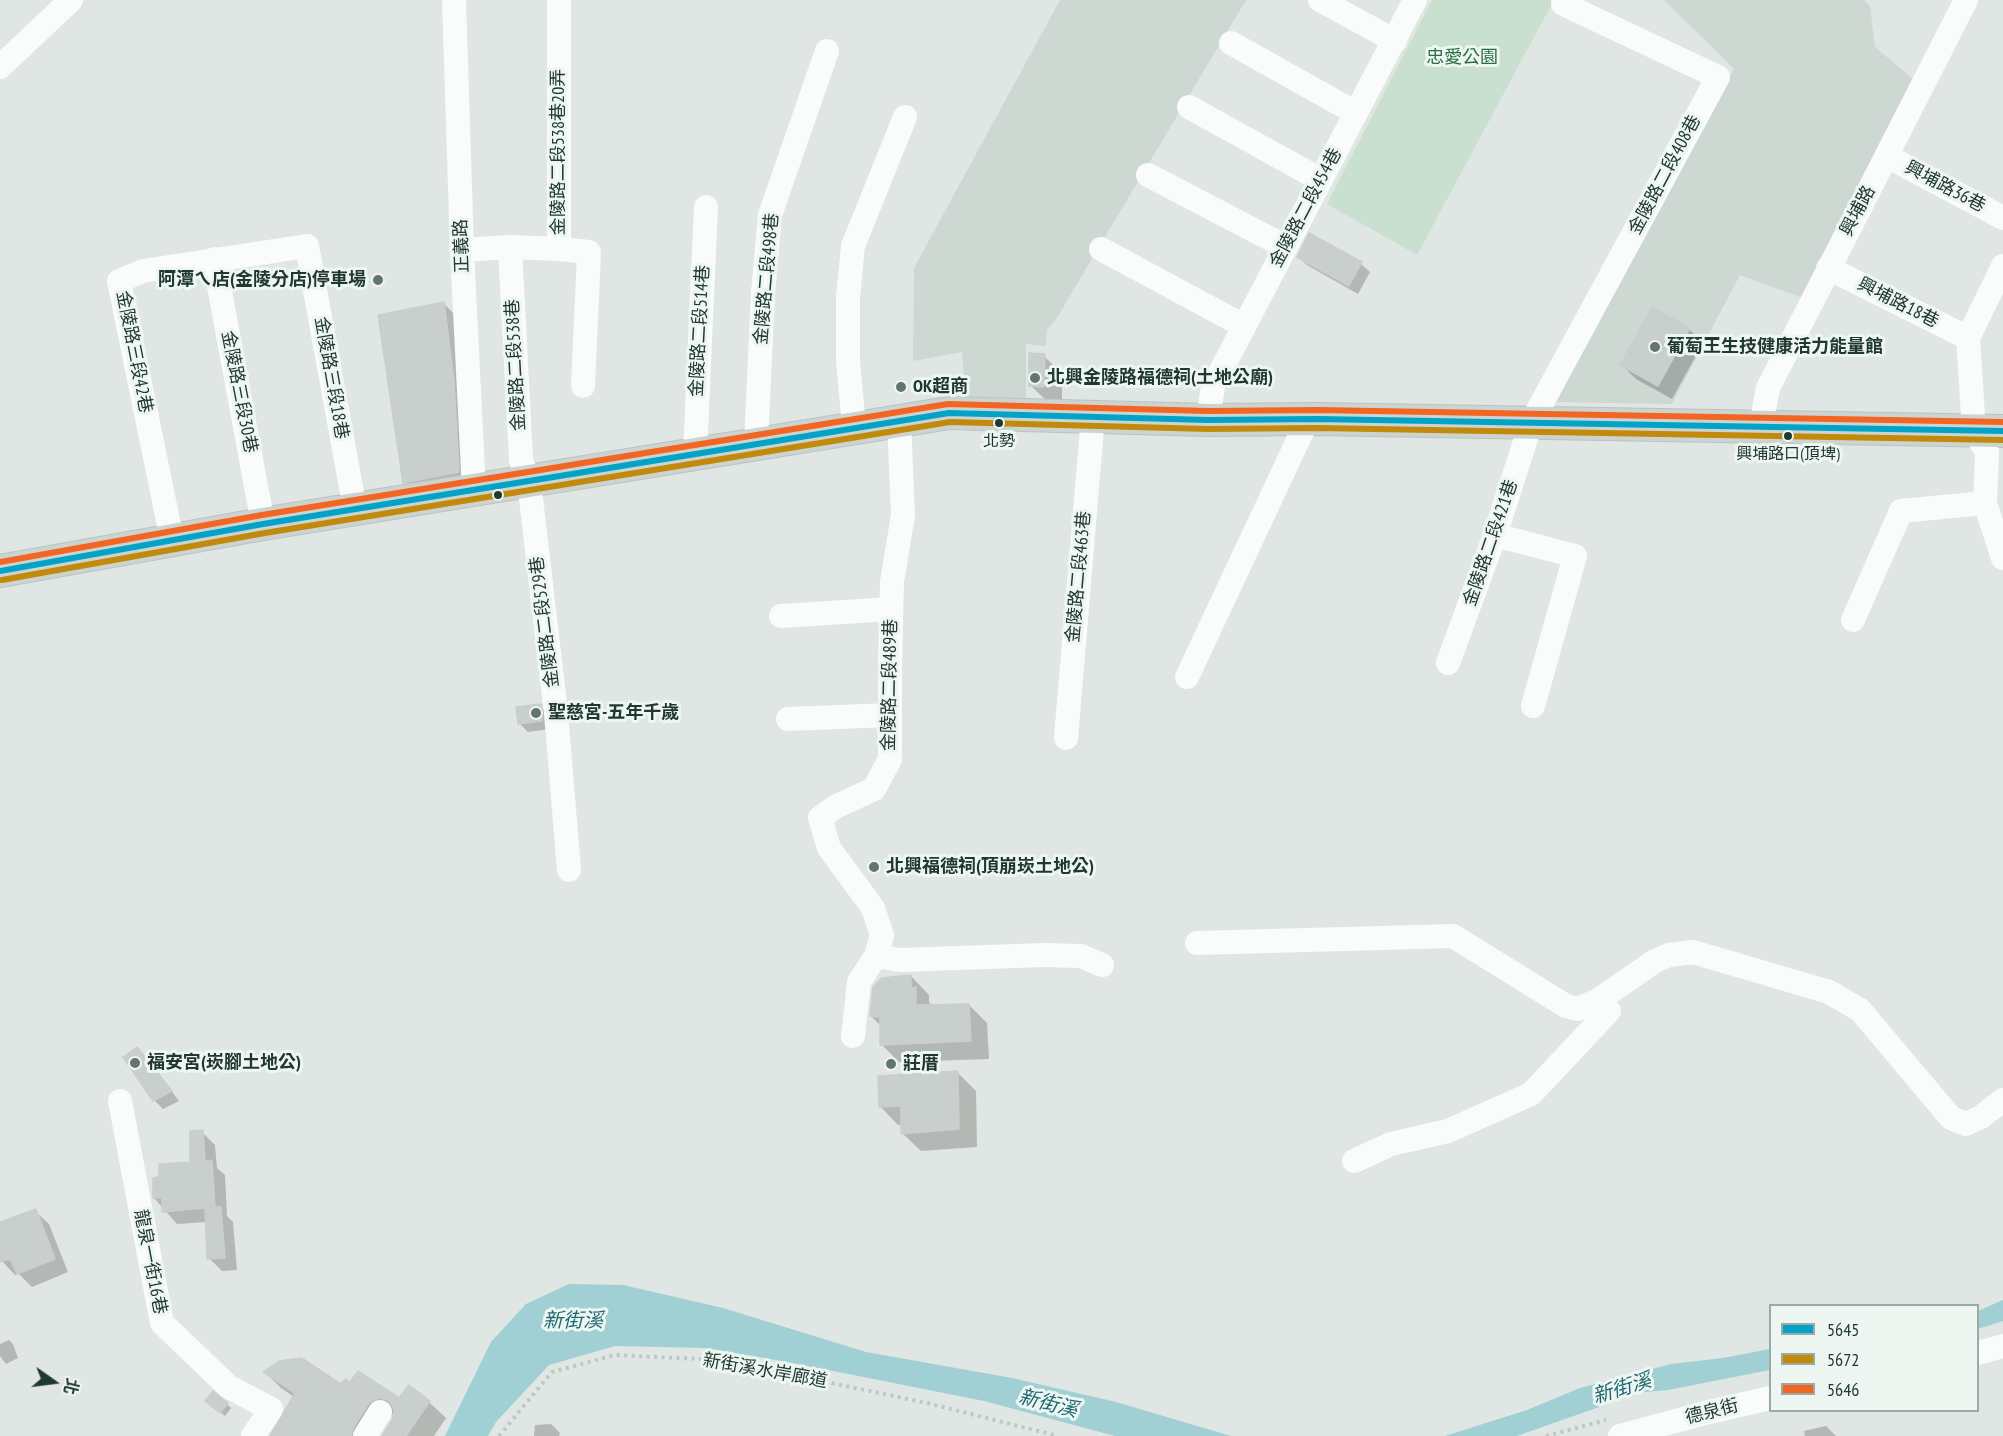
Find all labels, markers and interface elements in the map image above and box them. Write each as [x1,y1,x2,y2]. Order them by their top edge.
park label: 忠愛公園 [1426,47,1498,69]
street label: 金陵路二段538巷20弄 [548,69,570,235]
street label: 金陵路二段408巷 [1624,112,1706,238]
street label: 金陵路二段454巷 [1265,145,1347,271]
street label: 興埔路36巷 [1901,157,1989,217]
street label: 興埔路 [1836,182,1880,240]
street label: 金陵路二段498巷 [750,212,784,346]
street label: 正義路 [450,219,474,273]
street label: 金陵路二段514巷 [686,264,714,398]
place label: 阿潭ㄟ店(金陵分店)停車場 [158,269,366,291]
marker: 阿潭ㄟ店(金陵分店)停車場 [371,273,385,287]
street label: 興埔路18巷 [1854,273,1942,333]
street label: 金陵路三段42巷 [112,289,156,415]
street label: 金陵路二段538巷 [502,298,530,432]
street label: 金陵路三段18巷 [310,315,352,441]
street label: 金陵路三段30巷 [217,329,261,455]
place label: 葡萄王生技健康活力能量館 [1667,336,1883,358]
marker: 葡萄王生技健康活力能量館 [1648,340,1662,354]
place label: 北興金陵路福德祠(土地公廟) [1047,367,1273,389]
marker: 北興金陵路福德祠(土地公廟) [1028,371,1042,385]
place label: OK超商 [913,376,968,398]
marker: OK超商 [894,380,908,394]
marker: 北勢 [993,417,1005,429]
marker: 興埔路口(頂埤) [1782,430,1794,442]
place label: 北勢 [983,431,1015,451]
place label: 興埔路口(頂埤) [1736,444,1840,464]
street label: 金陵路二段421巷 [1459,477,1523,609]
unlabelled marker [492,489,504,501]
street label: 金陵路二段463巷 [1062,510,1096,644]
street label: 金陵路二段529巷 [526,555,564,689]
street label: 金陵路二段489巷 [878,619,902,751]
place label: 聖慈宮-五年千歲 [548,702,679,724]
marker: 聖慈宮-五年千歲 [529,706,543,720]
place label: 北興福德祠(頂崩崁土地公) [886,856,1094,878]
marker: 北興福德祠(頂崩崁土地公) [867,860,881,874]
place label: 福安宮(崁腳土地公) [147,1052,301,1074]
place label: 莊厝 [903,1053,939,1075]
marker: 福安宮(崁腳土地公) [128,1056,142,1070]
marker: 莊厝 [884,1057,898,1071]
street label: 龍泉一街16巷 [129,1208,171,1316]
legend [1769,1304,1979,1412]
water label: 新街溪 [543,1309,603,1333]
text: 5645 [1827,1318,1859,1341]
text: 5672 [1827,1348,1859,1371]
street label: 新街溪水岸廊道 [701,1349,829,1393]
north arrow [24,1352,84,1412]
water label: 新街溪 [1590,1369,1654,1409]
text: 北 [60,1376,83,1397]
text: 5646 [1827,1378,1859,1401]
water label: 新街溪 [1016,1385,1080,1423]
street label: 德泉街 [1683,1395,1741,1429]

